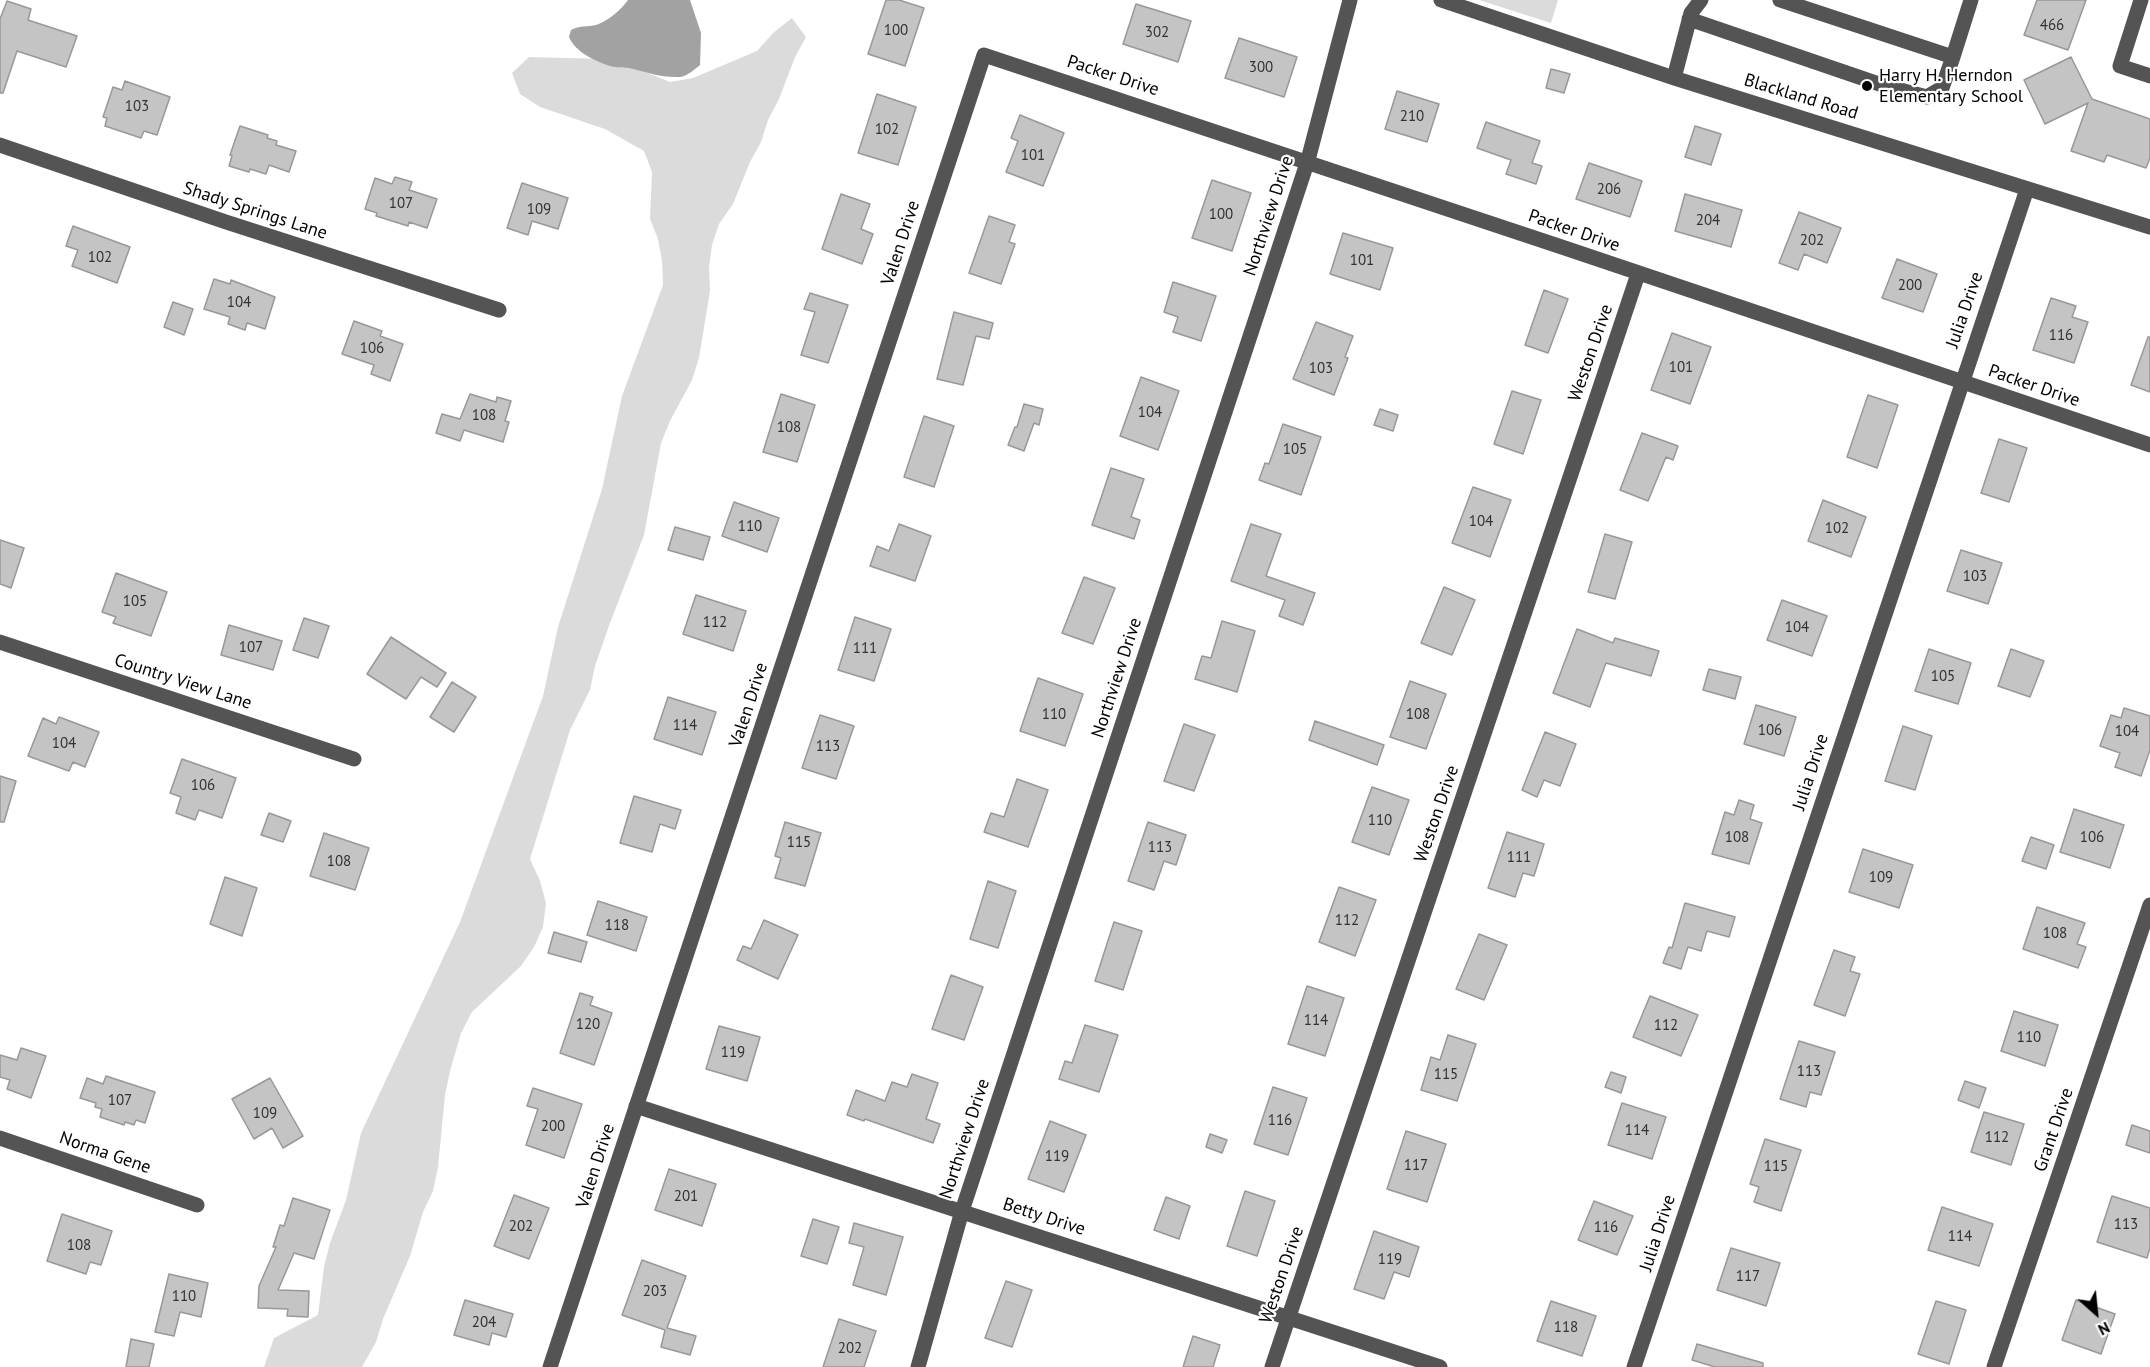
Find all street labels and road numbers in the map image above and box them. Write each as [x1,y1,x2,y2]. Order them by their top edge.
street label: Packer Drive [1064,51,1162,101]
street label: Blackland Road [1741,69,1861,125]
street label: Northview Drive [1239,153,1299,279]
street label: Shady Springs Lane [180,178,330,244]
street label: Valen Drive [877,198,925,288]
street label: Packer Drive [1525,205,1623,257]
street label: Julia Drive [1942,269,1988,351]
street label: Weston Drive [1564,302,1618,404]
street label: Packer Drive [1985,360,2083,412]
street label: Northview Drive [1087,615,1147,741]
street label: Country View Lane [112,650,254,714]
street label: Valen Drive [725,660,773,750]
street label: Julia Drive [1789,731,1833,813]
street label: Weston Drive [1410,763,1464,865]
street label: Northview Drive [935,1076,995,1202]
street label: Grant Drive [2030,1085,2078,1175]
street label: Valen Drive [572,1121,620,1211]
street label: Norma Gene [56,1127,154,1179]
street label: Julia Drive [1636,1192,1680,1274]
street label: Betty Drive [1000,1194,1088,1240]
street label: Weston Drive [1255,1224,1309,1326]

